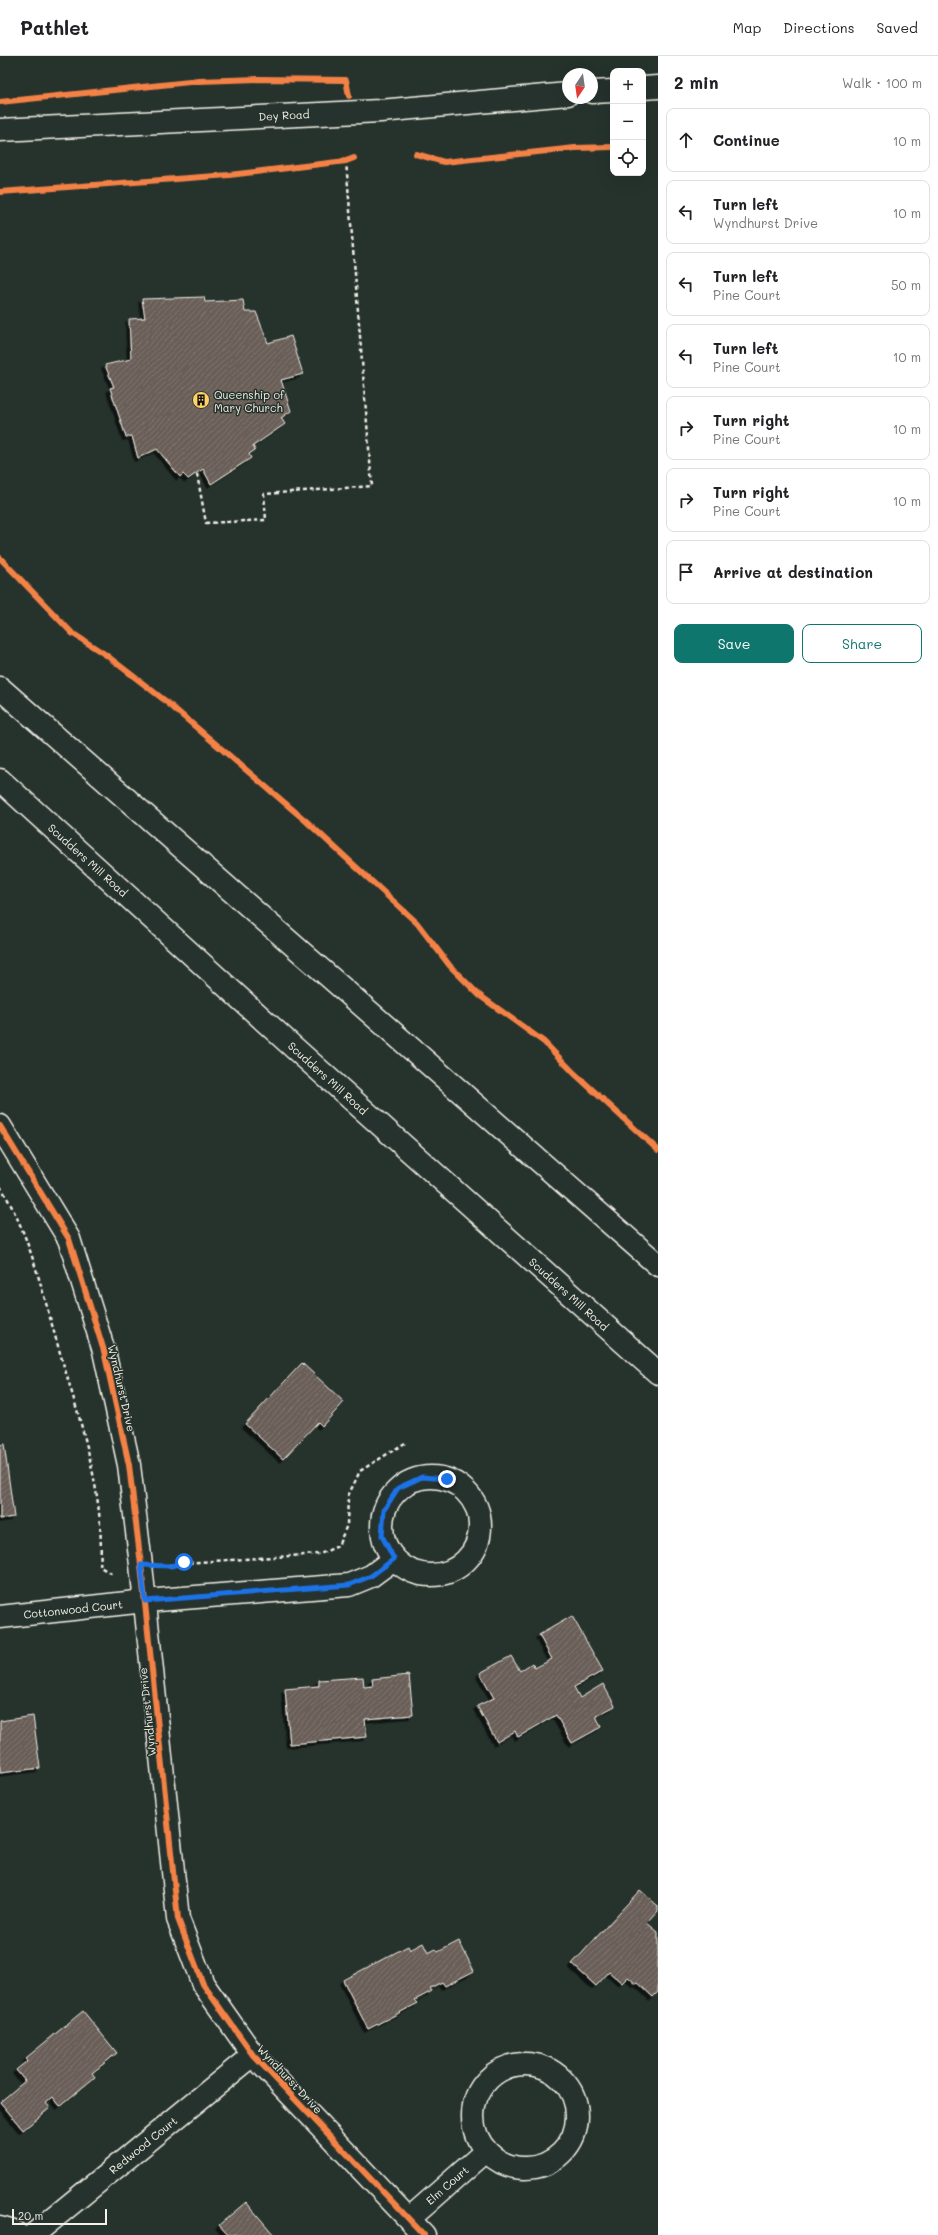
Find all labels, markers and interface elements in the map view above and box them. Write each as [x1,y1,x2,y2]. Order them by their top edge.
text: Pathlet [20,15,89,40]
text: Map [733,18,761,37]
text: Directions [783,18,854,37]
text: Saved [876,18,918,37]
north arrow [562,68,598,104]
map controls [610,68,646,176]
button: + [610,68,646,104]
text: 2 min [674,71,719,93]
text: Walk · 100 m [842,74,922,91]
button: − [610,104,646,140]
street label: Dey Road [258,106,310,124]
icon: ahead [675,129,697,151]
text: Continue [713,130,780,150]
text: 10 m [893,132,921,149]
button: locate [610,140,646,176]
text: Turn left [713,194,778,214]
icon: left [675,201,697,223]
text: 10 m [893,204,921,221]
text: Wyndhurst Drive [713,214,818,231]
text: Turn left [713,266,778,286]
icon: left [675,273,697,295]
text: 50 m [891,276,921,293]
text: Pine Court [713,286,781,303]
text: Turn left [713,338,778,358]
icon: left [675,345,697,367]
text: 10 m [893,348,921,365]
text: Pine Court [713,358,781,375]
place label: Queenship of Mary Church [214,387,285,415]
building icon: Queenship of Mary Church [191,390,211,410]
text: Turn right [713,410,790,430]
icon: right [675,417,697,439]
text: 10 m [893,420,921,437]
text: Pine Court [713,430,781,447]
text: Turn right [713,482,790,502]
icon: right [675,489,697,511]
text: 10 m [893,492,921,509]
text: Pine Court [713,502,781,519]
icon: arrive [675,561,697,583]
text: Arrive at destination [713,562,873,582]
button: Save [674,624,794,663]
button: Share [802,624,922,663]
street label: Scudders Mill Road [45,820,131,900]
street label: Scudders Mill Road [285,1038,371,1118]
street label: Scudders Mill Road [526,1254,612,1334]
street label: Wyndhurst Drive [105,1343,139,1433]
route end [438,1470,456,1488]
route start [175,1553,193,1571]
street label: Cottonwood Court [23,1596,123,1622]
street label: Wyndhurst Drive [135,1667,159,1757]
street label: Wyndhurst Drive [254,2041,326,2117]
street label: Redwood Court [106,2113,180,2177]
street label: Elm Court [422,2162,472,2208]
scale bar [12,2207,107,2226]
text: 20 m [18,2208,43,2223]

